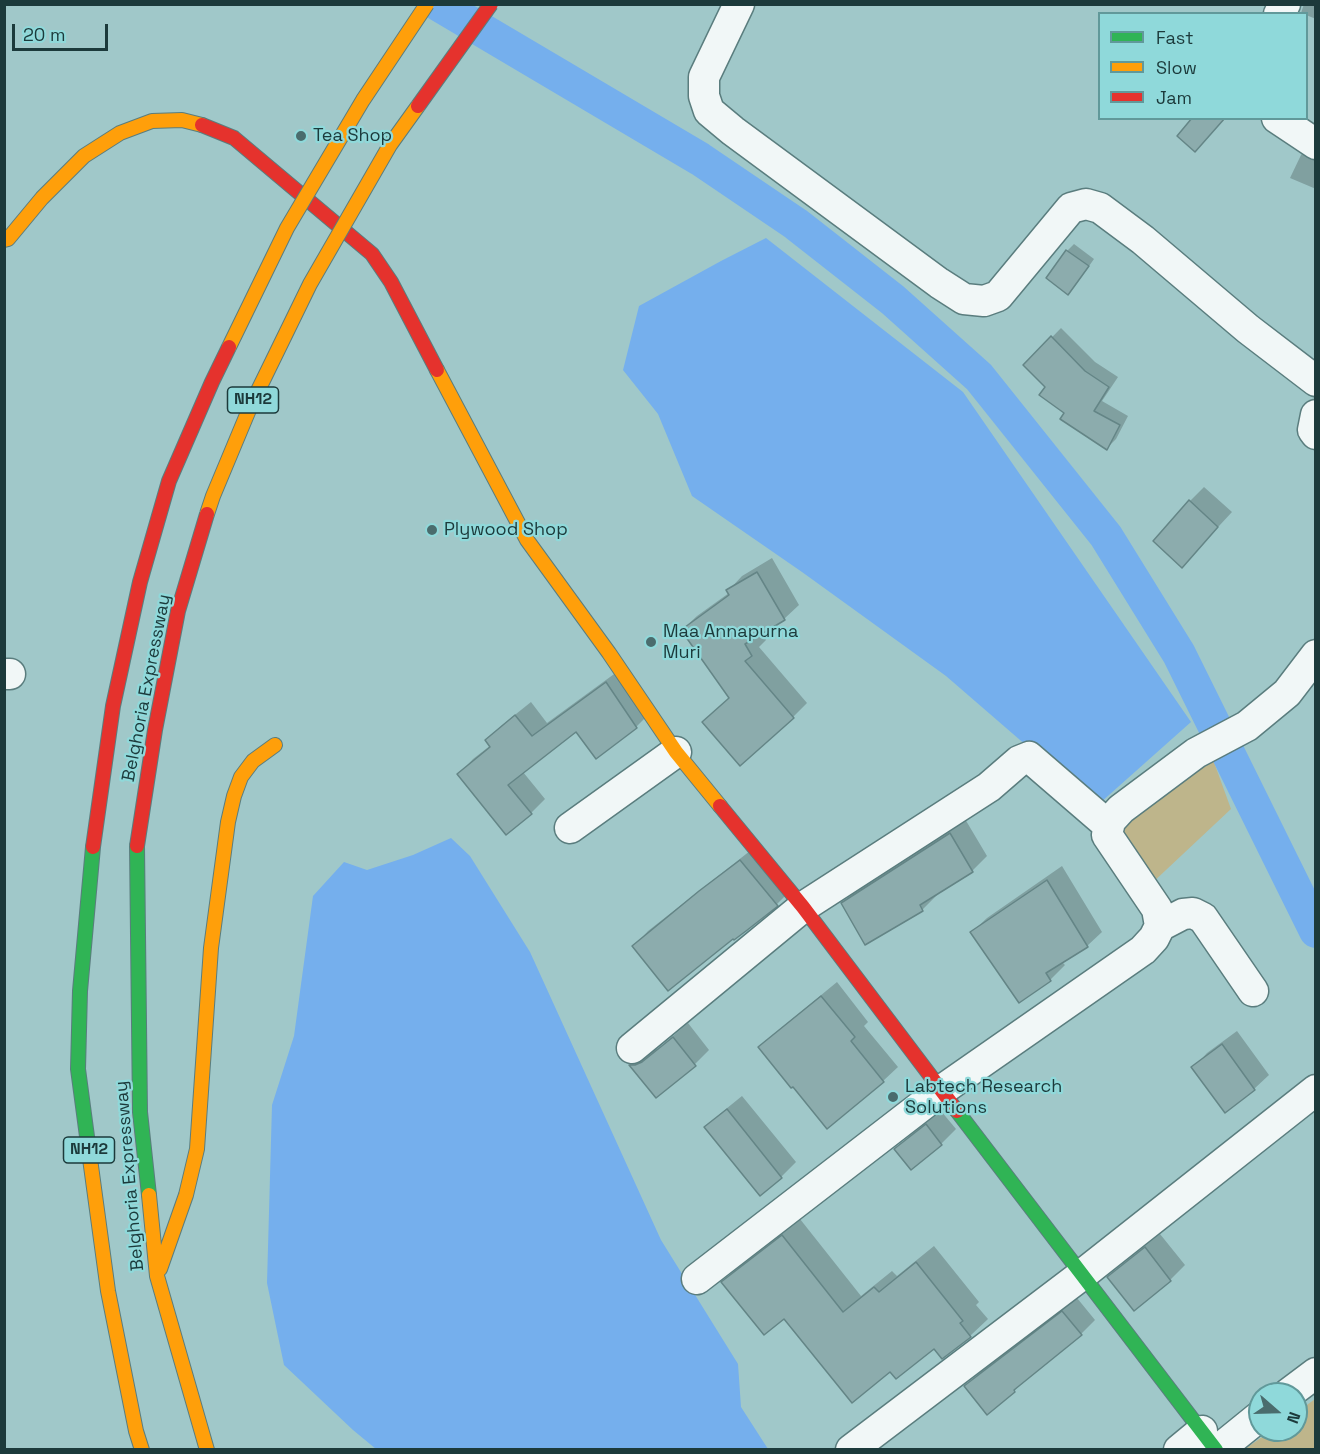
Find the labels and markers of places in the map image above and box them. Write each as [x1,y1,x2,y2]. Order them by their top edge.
place label: Tea Shop [313,125,392,147]
marker: Tea Shop [294,129,308,143]
place label: Plywood Shop [444,519,568,541]
marker: Plywood Shop [425,523,439,537]
place label: Maa Annapurna Muri [663,621,798,664]
marker: Maa Annapurna Muri [644,635,658,649]
place label: Labtech Research Solutions [905,1076,1062,1118]
marker: Labtech Research Solutions [886,1090,900,1104]

